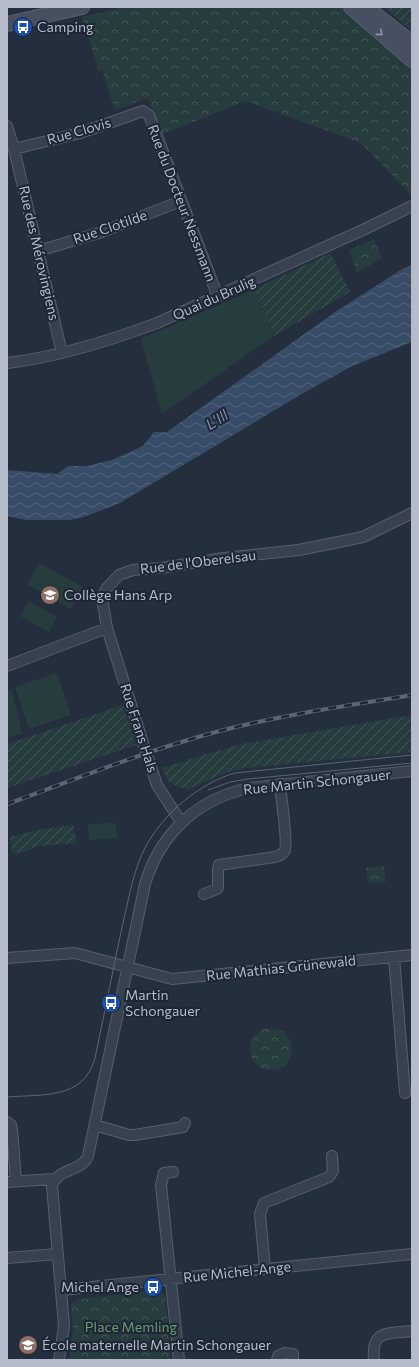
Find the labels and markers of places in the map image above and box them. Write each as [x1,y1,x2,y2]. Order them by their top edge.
bus stop icon: Camping [12,16,34,38]
place label: Camping [37,18,94,35]
school or university icon: Collège Hans Arp [39,584,61,606]
place label: Collège Hans Arp [64,586,172,603]
place label: Martin Schongauer [125,986,201,1019]
bus stop icon: Martin Schongauer [100,992,122,1014]
bus stop icon: Michel Ange [142,1276,164,1298]
place label: Michel Ange [61,1278,139,1295]
school or university icon: École maternelle Martin Schongauer [17,1334,39,1356]
place label: École maternelle Martin Schongauer [42,1336,272,1353]

